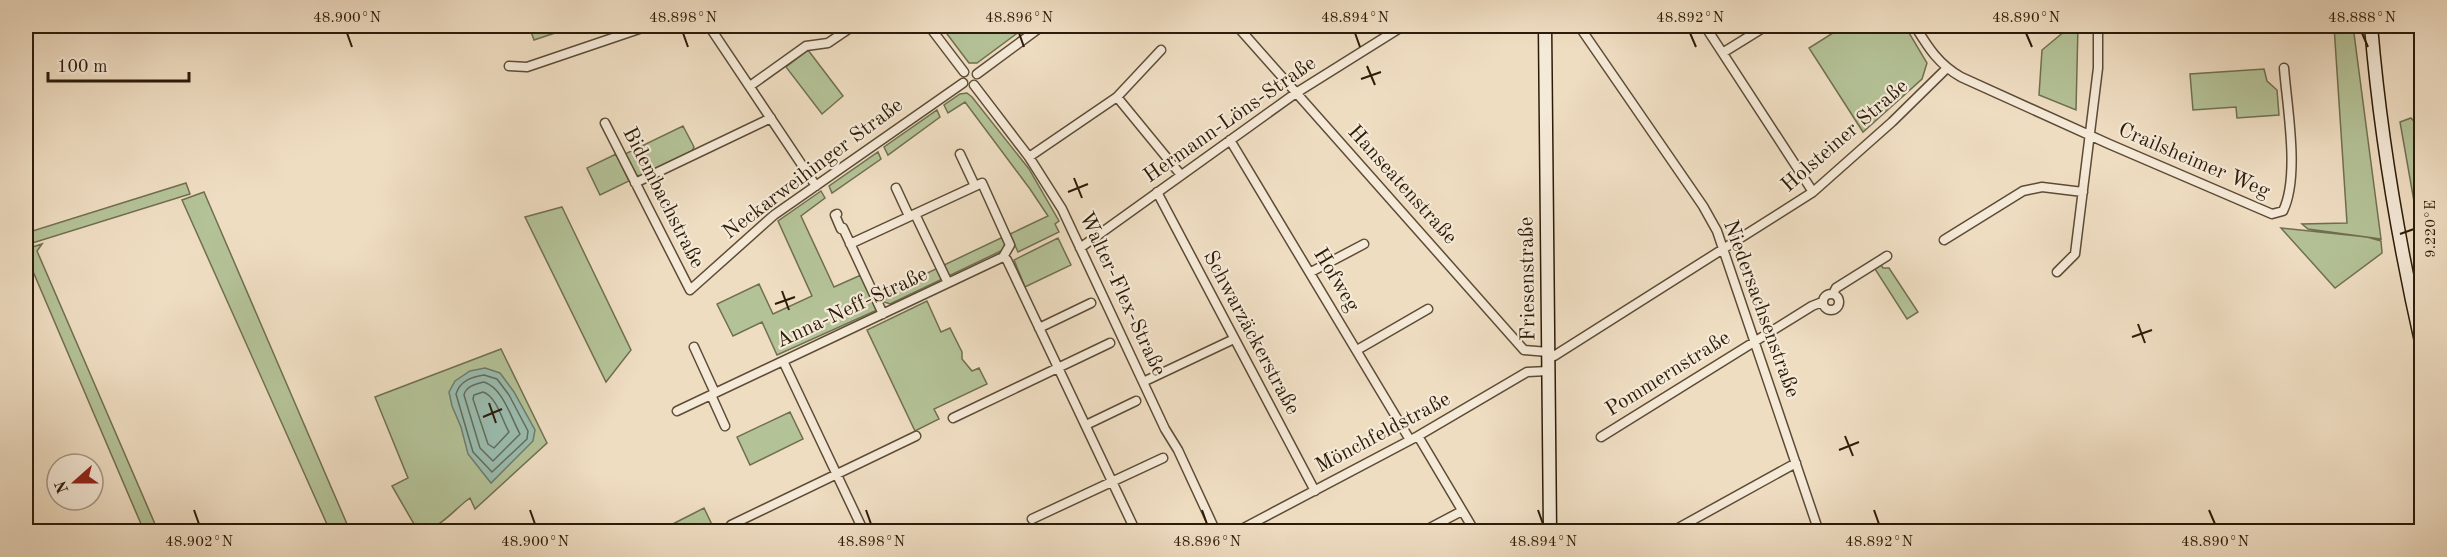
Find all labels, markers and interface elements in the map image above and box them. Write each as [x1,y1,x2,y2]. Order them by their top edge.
text: 48.900°N [313,11,381,26]
text: 48.898°N [649,11,717,26]
text: 48.896°N [985,11,1053,26]
text: 48.894°N [1321,11,1389,26]
text: 48.892°N [1656,11,1724,26]
text: 48.890°N [1992,11,2060,26]
text: 48.888°N [2328,11,2396,26]
scale bar [48,45,189,83]
street label: Hermann-Löns-Straße [1140,53,1320,187]
text: 100 m [57,58,108,76]
street label: Holsteiner Straße [1778,76,1912,196]
street label: Neckarweihinger Straße [719,95,907,243]
street label: Crailsheimer Weg [2115,120,2273,203]
street label: Hanseatenstraße [1343,122,1461,248]
street label: Bidembachstraße [618,124,708,272]
text: 9.220°E [2424,200,2439,258]
street label: Walter-Flex-Straße [1075,209,1169,379]
street label: Friesenstraße [1516,217,1540,341]
street label: Niedersachsenstraße [1719,218,1803,400]
street label: Hofweg [1309,245,1363,316]
street label: Schwarzäckerstraße [1199,248,1303,418]
street label: Anna-Neff-Straße [773,264,931,352]
street label: Pommernstraße [1602,327,1734,421]
street label: Mönchfeldstraße [1312,389,1454,477]
north arrow [45,452,105,512]
text: N [53,477,73,495]
text: 48.902°N [165,535,233,550]
text: 48.900°N [501,535,569,550]
text: 48.898°N [837,535,905,550]
text: 48.896°N [1173,535,1241,550]
text: 48.894°N [1509,535,1577,550]
text: 48.892°N [1845,535,1913,550]
text: 48.890°N [2181,535,2249,550]

